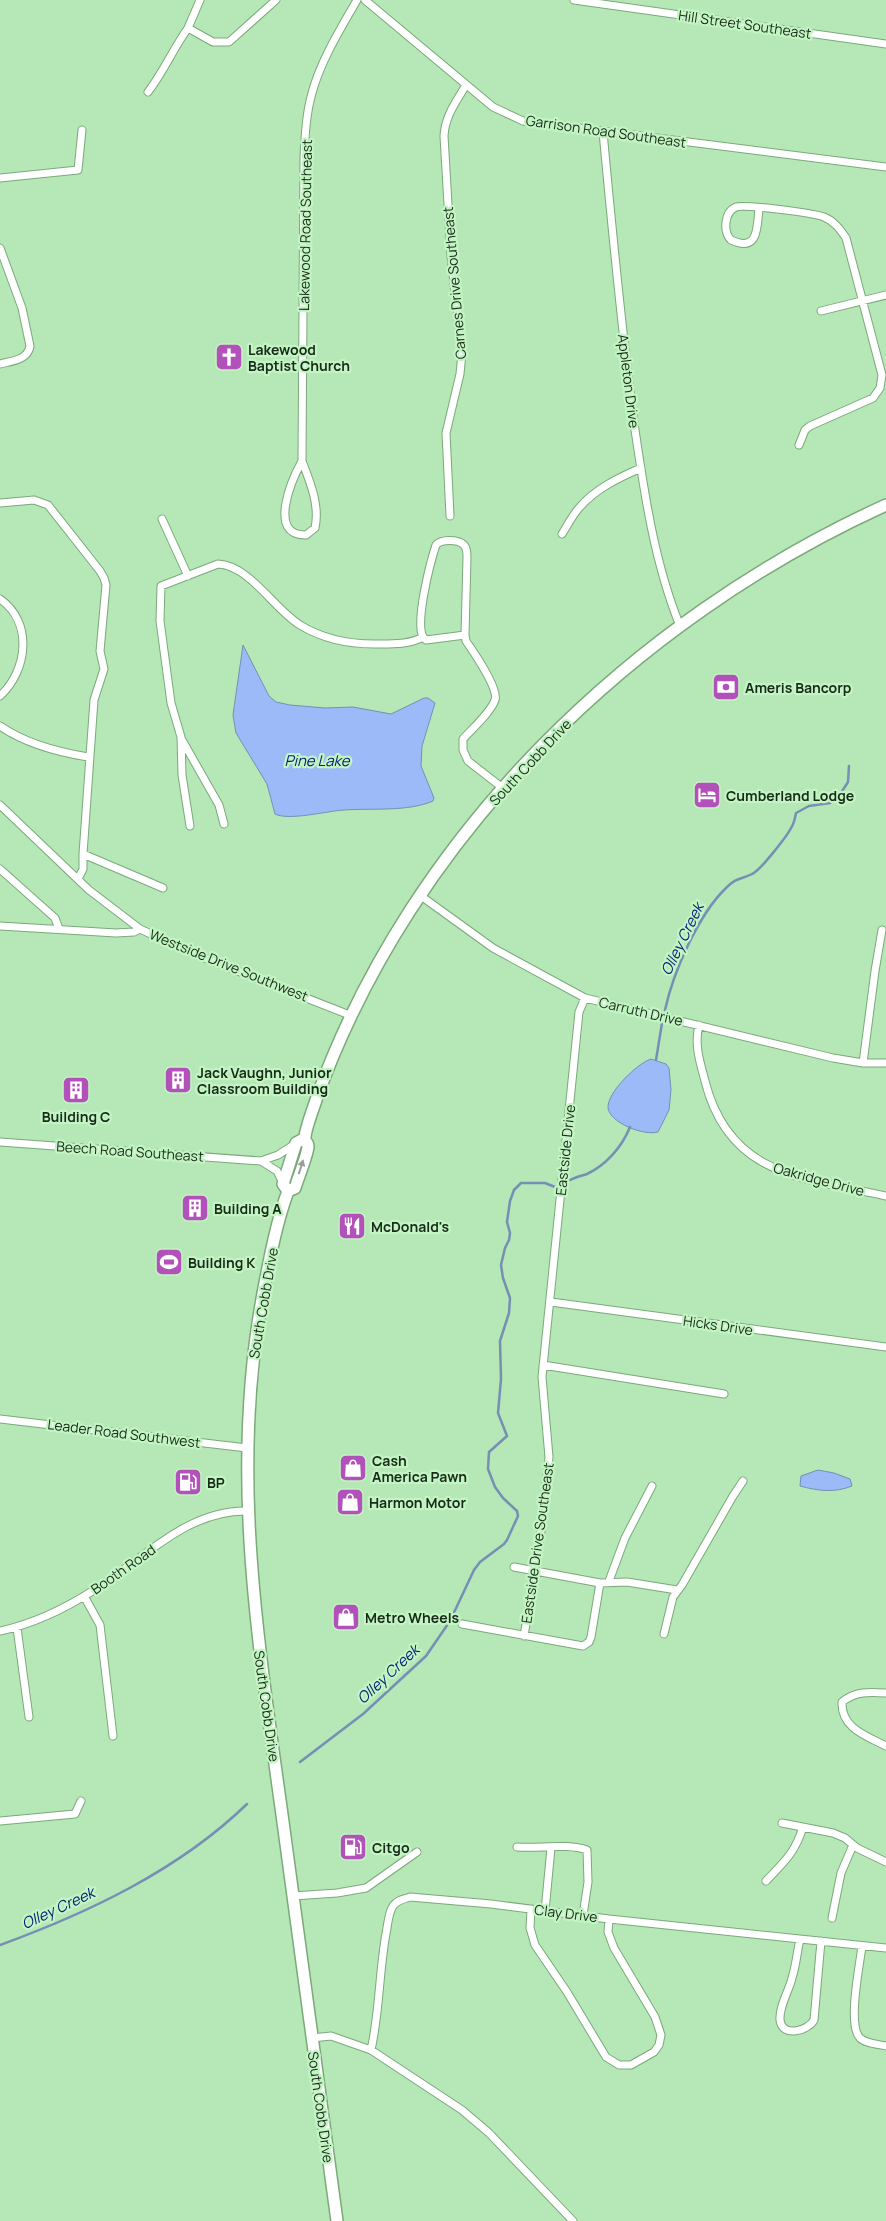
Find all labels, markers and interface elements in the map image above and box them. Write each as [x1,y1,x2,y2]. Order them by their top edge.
street label: Hill Street Southeast [677,5,813,43]
street label: Garrison Road Southeast [525,110,688,152]
street label: Lakewood Road Southeast [294,139,316,311]
street label: Carnes Drive Southeast [438,206,470,360]
street label: Appleton Drive [614,333,644,429]
place label: Lakewood Baptist Church [248,340,350,375]
church icon: Lakewood Baptist Church [214,342,244,372]
bank icon: Ameris Bancorp [711,672,741,702]
place label: Ameris Bancorp [745,678,852,697]
street label: South Cobb Drive [485,714,575,810]
water label: Pine Lake [284,750,351,771]
hotel icon: Cumberland Lodge [692,780,722,810]
place label: Cumberland Lodge [726,786,854,805]
water label: Olley Creek [655,897,710,979]
street label: Westside Drive Southwest [147,924,312,1006]
street label: Carruth Drive [597,992,685,1030]
place label: Jack Vaughn, Junior Classroom Building [197,1063,332,1098]
building icon: Jack Vaughn, Junior Classroom Building [163,1065,193,1095]
building icon: Building C [61,1075,91,1105]
street label: Eastside Drive [551,1104,579,1196]
place label: Building C [42,1107,110,1126]
street label: Beech Road Southeast [56,1136,205,1166]
street label: Oakridge Drive [771,1158,867,1200]
one-way arrow [298,1159,305,1174]
building icon: Building A [180,1193,210,1223]
place label: Building A [214,1199,282,1218]
restaurant icon: McDonald's [337,1211,367,1241]
place label: McDonald's [371,1217,449,1236]
street label: South Cobb Drive [244,1246,282,1360]
sports icon: Building K [154,1247,184,1277]
place label: Building K [188,1253,256,1272]
street label: Hicks Drive [682,1311,754,1339]
street label: Leader Road Southwest [46,1414,202,1452]
place label: Cash America Pawn [372,1451,467,1486]
shop icon: Cash America Pawn [338,1453,368,1483]
street label: Eastside Drive Southeast [516,1461,558,1625]
fuel station icon: BP [173,1467,203,1497]
place label: BP [207,1473,225,1492]
shop icon: Harmon Motor [335,1487,365,1517]
place label: Harmon Motor [369,1493,466,1512]
street label: Booth Road [87,1540,159,1598]
shop icon: Metro Wheels [331,1602,361,1632]
place label: Metro Wheels [365,1608,460,1627]
water label: Olley Creek [352,1638,426,1708]
street label: South Cobb Drive [250,1649,284,1763]
fuel station icon: Citgo [338,1832,368,1862]
place label: Citgo [372,1838,410,1857]
water label: Olley Creek [18,1881,100,1934]
street label: Clay Drive [533,1900,599,1926]
street label: South Cobb Drive [304,2050,338,2164]

